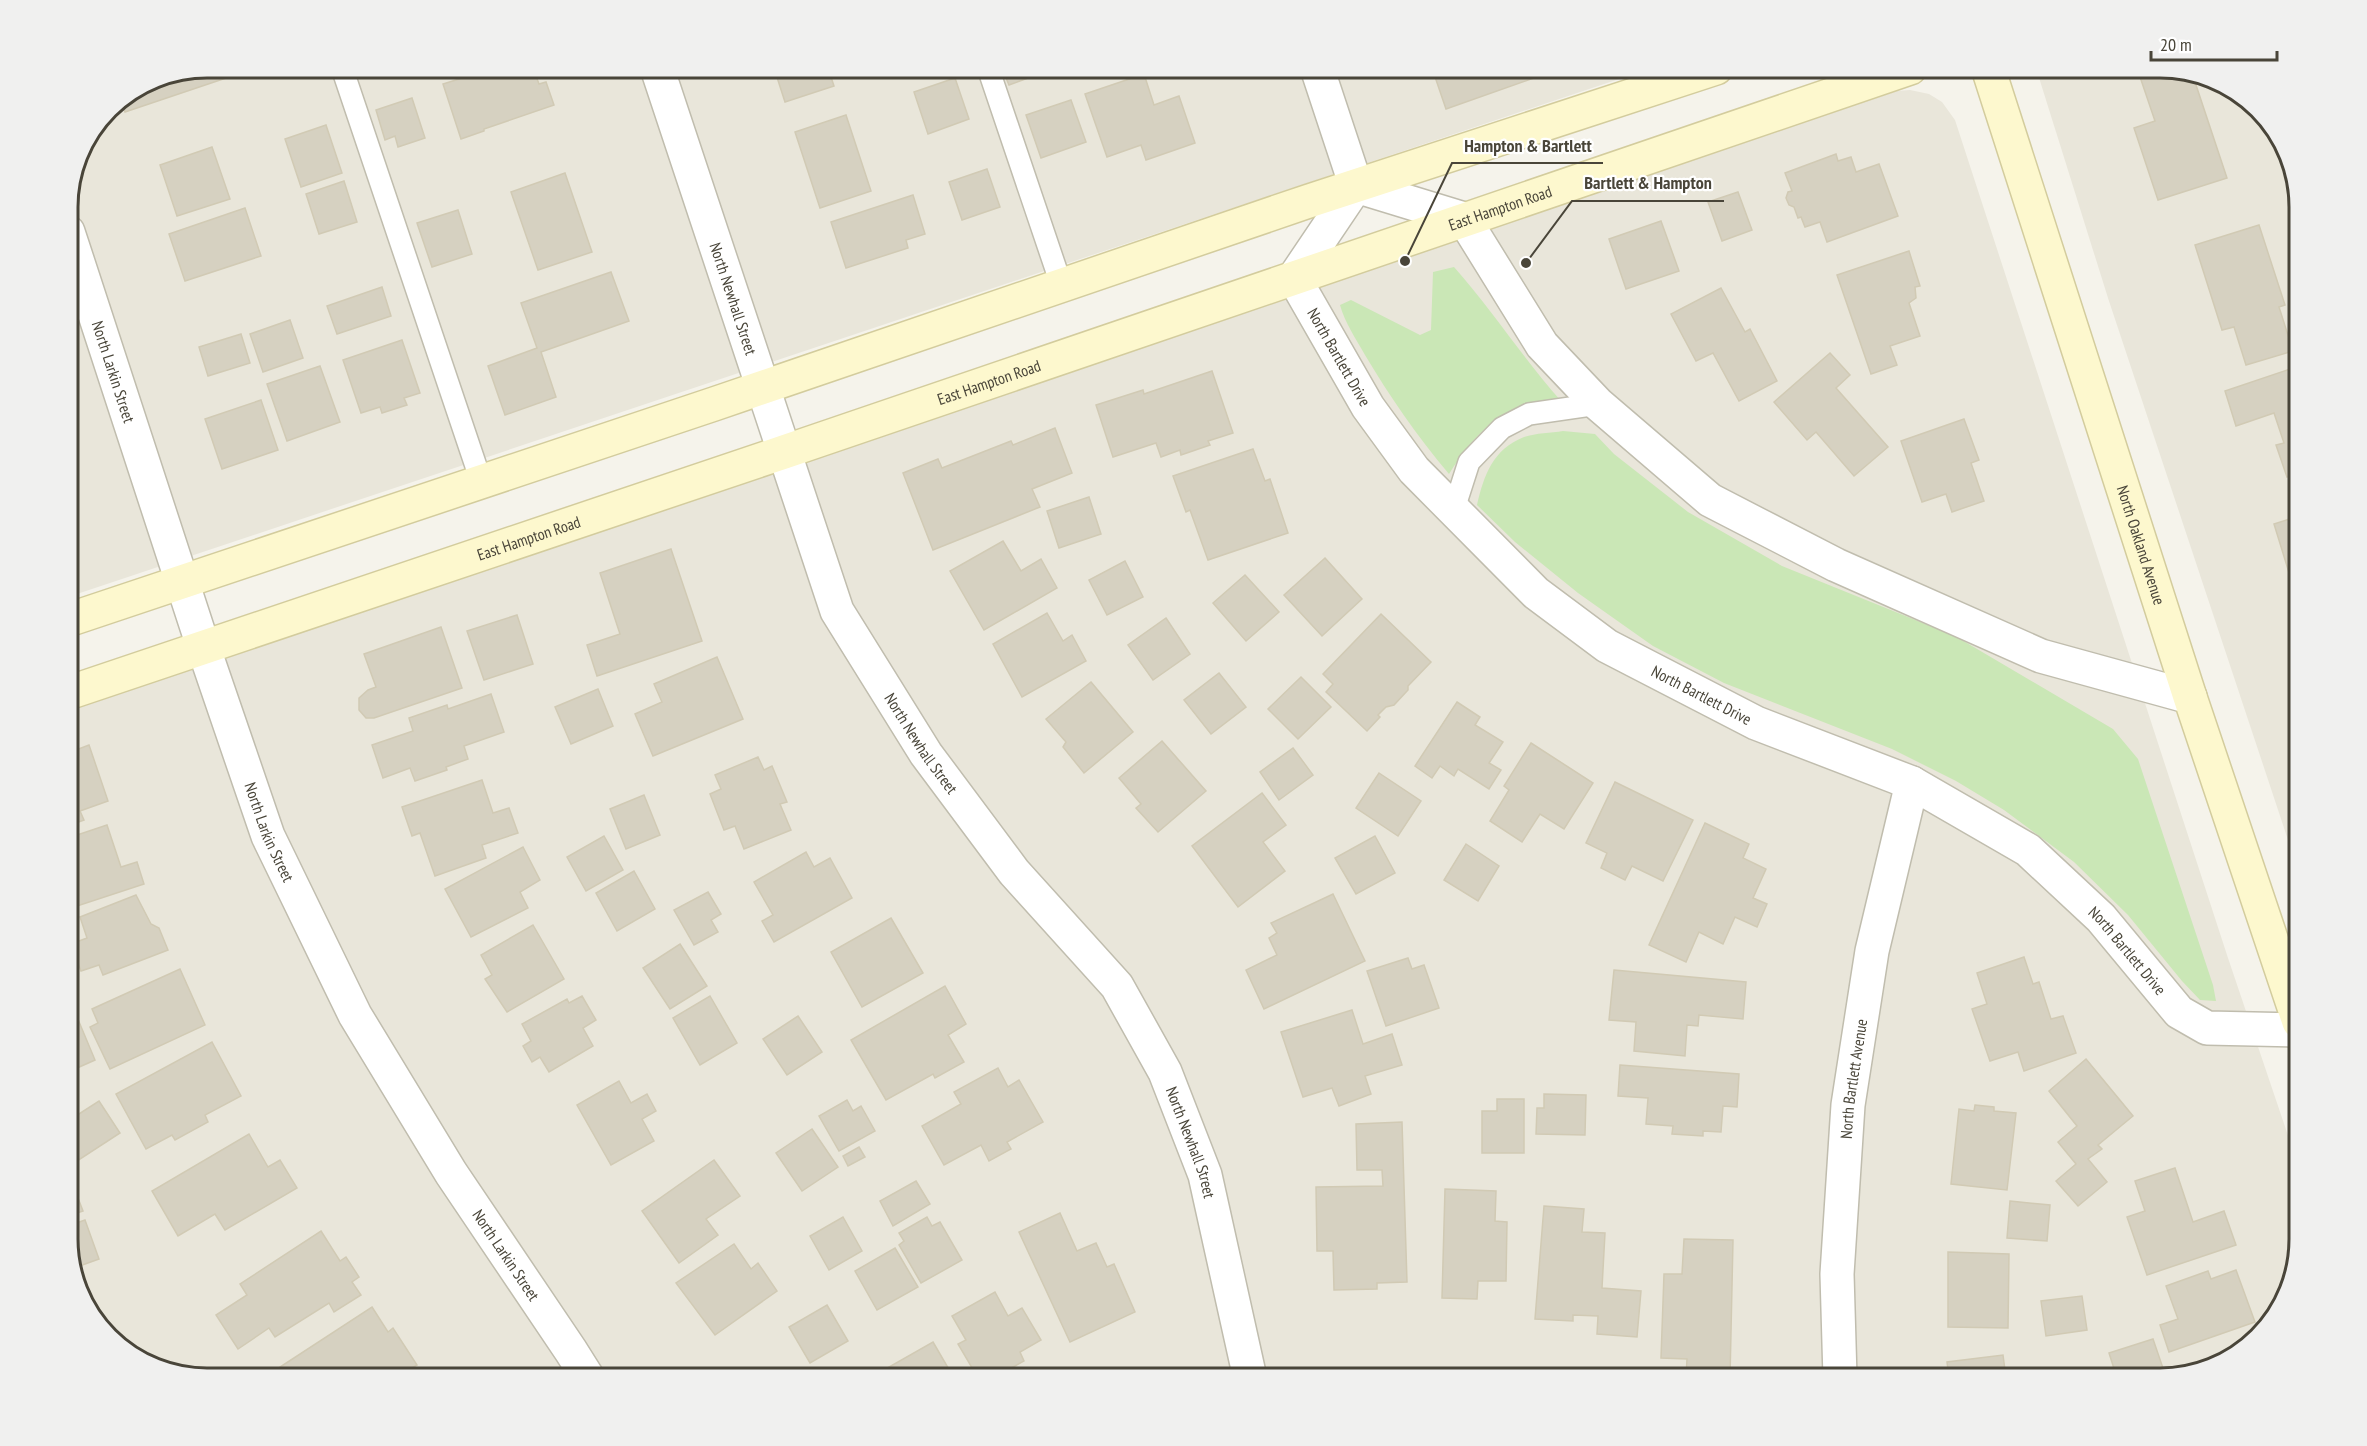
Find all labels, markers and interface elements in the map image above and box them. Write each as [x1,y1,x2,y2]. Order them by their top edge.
scale bar [2151,24,2277,62]
text: 20 m [2160,33,2192,56]
callout: Hampton & Bartlett [1452,127,1603,163]
text: Hampton & Bartlett [1464,134,1592,157]
callout: Bartlett & Hampton [1572,165,1724,201]
text: Bartlett & Hampton [1584,171,1712,194]
street label: East Hampton Road [1446,181,1554,235]
street label: North Newhall Street [706,240,762,358]
street label: North Bartlett Drive [1303,304,1375,410]
street label: North Larkin Street [88,318,140,426]
street label: East Hampton Road [935,355,1043,409]
street label: North Oakland Avenue [2113,483,2170,607]
street label: East Hampton Road [474,511,583,565]
street label: North Bartlett Drive [1648,661,1755,729]
street label: North Newhall Street [880,689,963,798]
street label: North Larkin Street [240,780,299,885]
street label: North Bartlett Drive [2085,902,2171,999]
street label: North Bartlett Avenue [1836,1017,1871,1139]
street label: North Newhall Street [1162,1084,1220,1200]
street label: North Larkin Street [468,1206,544,1305]

